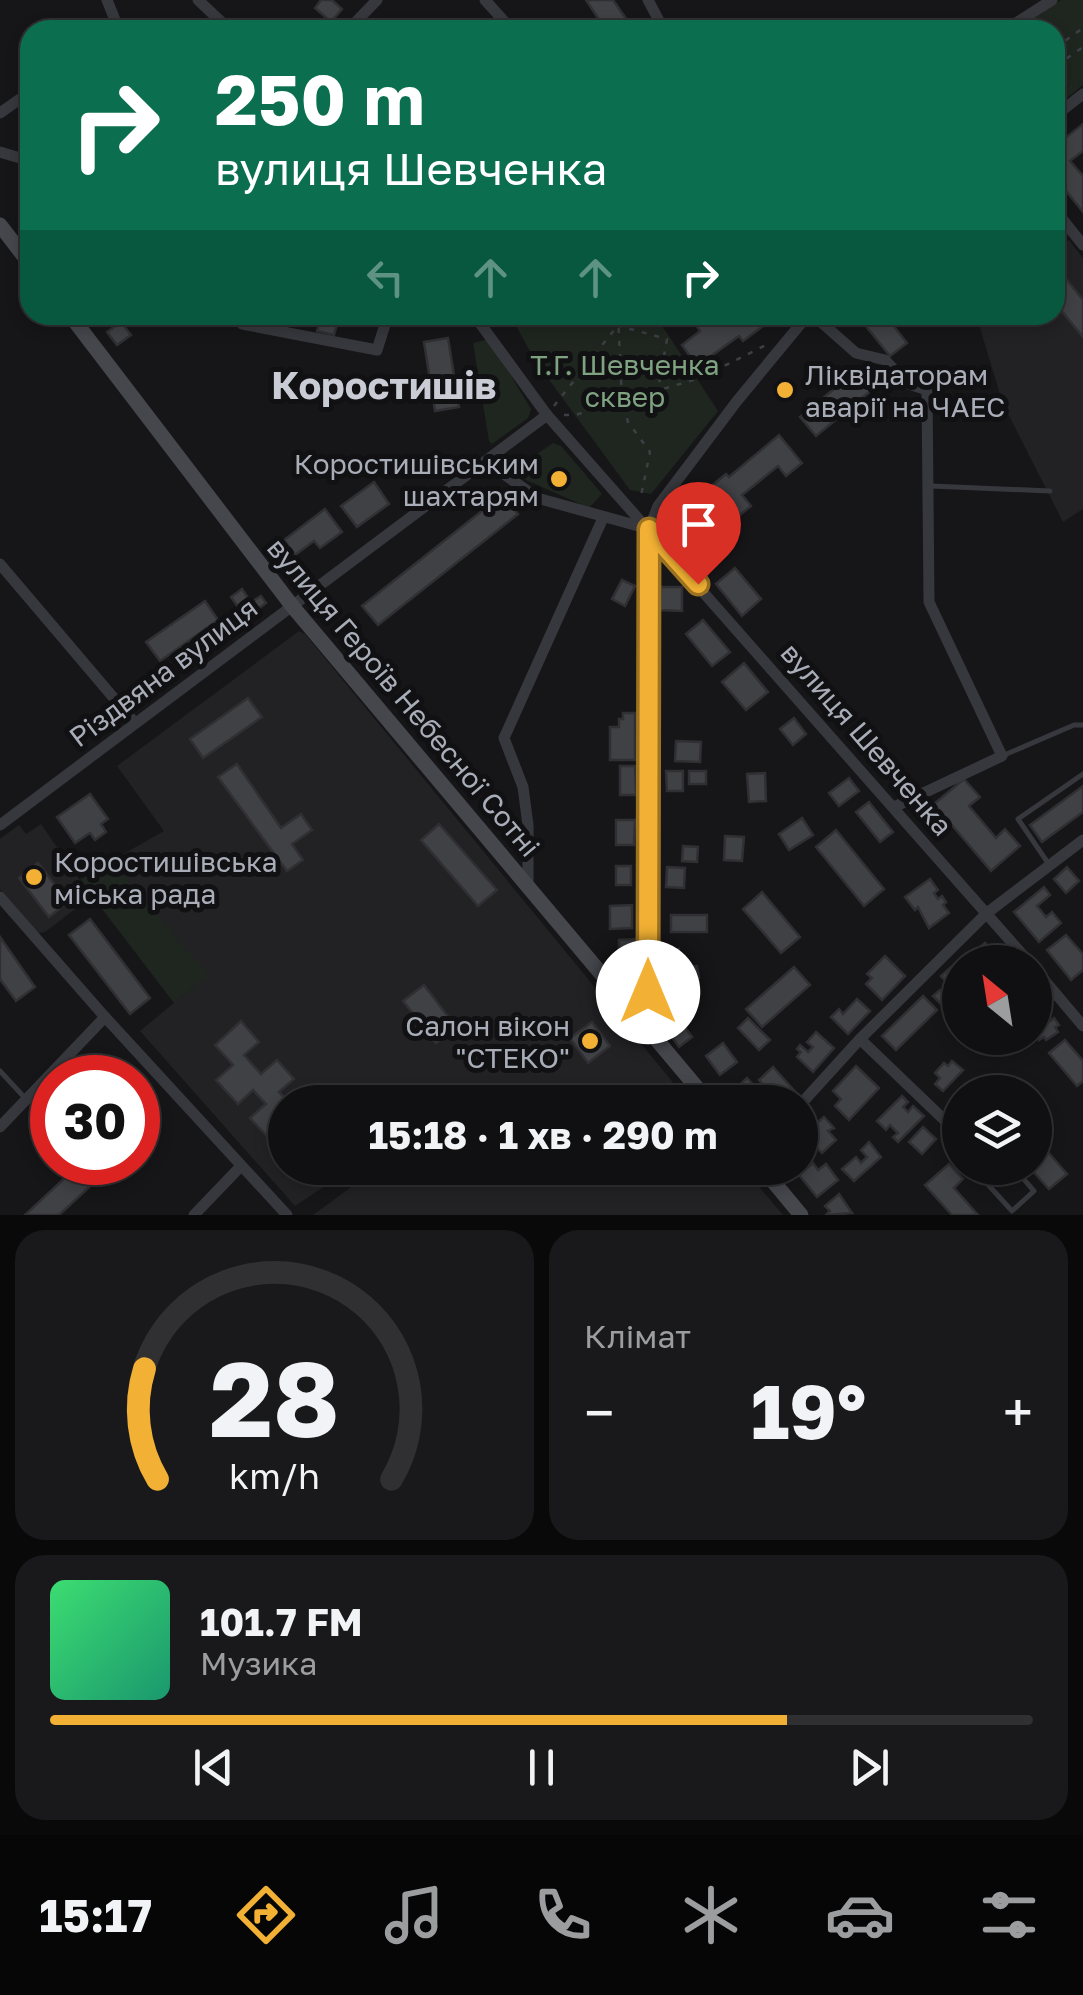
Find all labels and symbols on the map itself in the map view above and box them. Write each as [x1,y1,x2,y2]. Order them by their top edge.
park label: Т.Г. Шевченка сквер [530,348,720,413]
place label: Ліквідаторам аварії на ЧАЕС [805,358,1005,423]
district label: Коростишів [271,362,497,407]
marker: Ліквідаторам аварії на ЧАЕС [774,379,796,401]
place label: Коростишівським шахтарям [294,447,539,512]
marker: Коростишівським шахтарям [548,468,570,490]
pin [656,482,741,585]
street label: вулиця Героїв Небесної Сотні [261,531,547,863]
street label: Різдвяна вулиця [63,591,263,753]
street label: вулиця Шевченка [774,636,960,842]
place label: Коростишівська міська рада [54,845,278,910]
marker: Коростишівська міська рада [23,866,45,888]
position arrow [596,940,700,1044]
north arrow [942,945,1052,1055]
place label: Салон вікон "СТЕКО" [405,1009,570,1074]
marker: Салон вікон "СТЕКО" [579,1030,601,1052]
speed limit sign: 30 [30,1055,160,1185]

